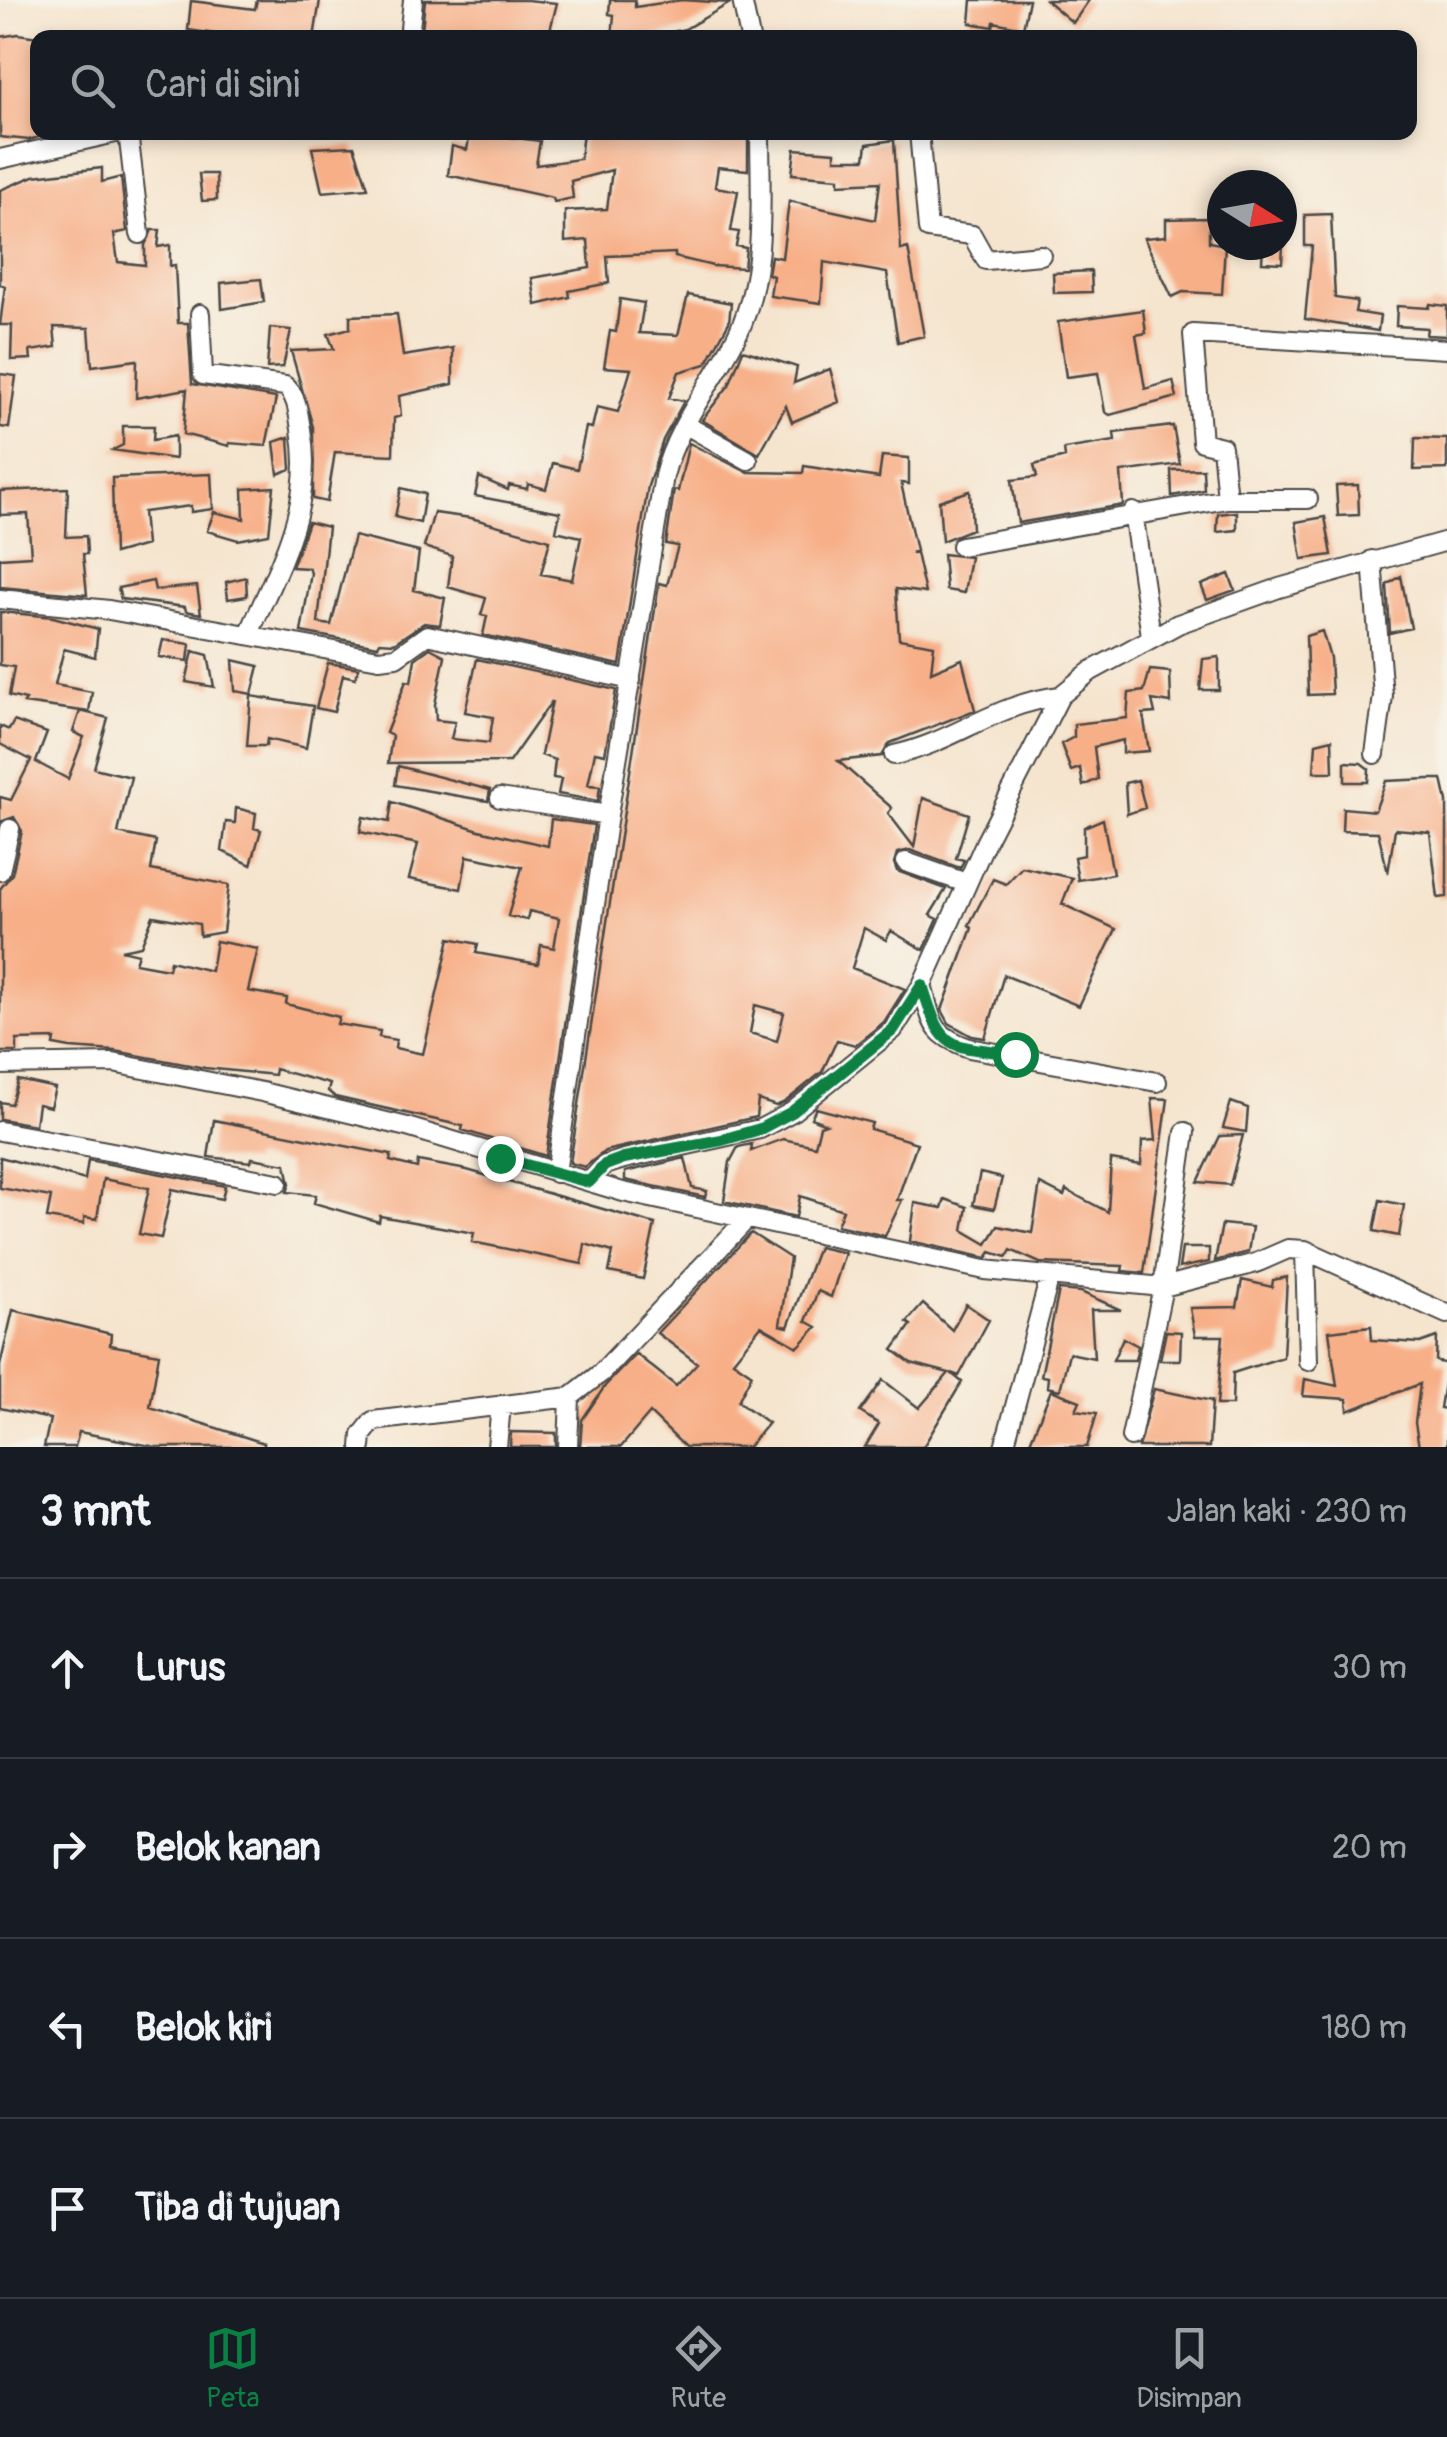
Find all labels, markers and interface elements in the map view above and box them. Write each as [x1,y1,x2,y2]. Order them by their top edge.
search box [30,30,1417,140]
icon: search [65,58,120,113]
text: Cari di sini [145,61,300,109]
north arrow [1207,170,1297,260]
route start [993,1032,1039,1078]
route end [478,1136,524,1182]
text: 3 mnt [40,1486,150,1538]
text: Jalan kaki · 230 m [1167,1492,1407,1532]
icon: ahead [40,1641,95,1696]
text: Lurus [135,1644,225,1692]
text: 30 m [1332,1648,1407,1688]
icon: right [40,1821,95,1876]
text: Belok kanan [135,1824,321,1872]
text: 20 m [1332,1828,1407,1868]
icon: left [40,2001,95,2056]
text: Belok kiri [135,2004,272,2052]
text: 180 m [1321,2008,1407,2048]
icon: arrive [40,2181,95,2236]
text: Tiba di tujuan [135,2184,341,2232]
tab: Peta [205,2321,260,2416]
tab: Rute [671,2321,726,2416]
tab: Disimpan [1136,2321,1242,2416]

